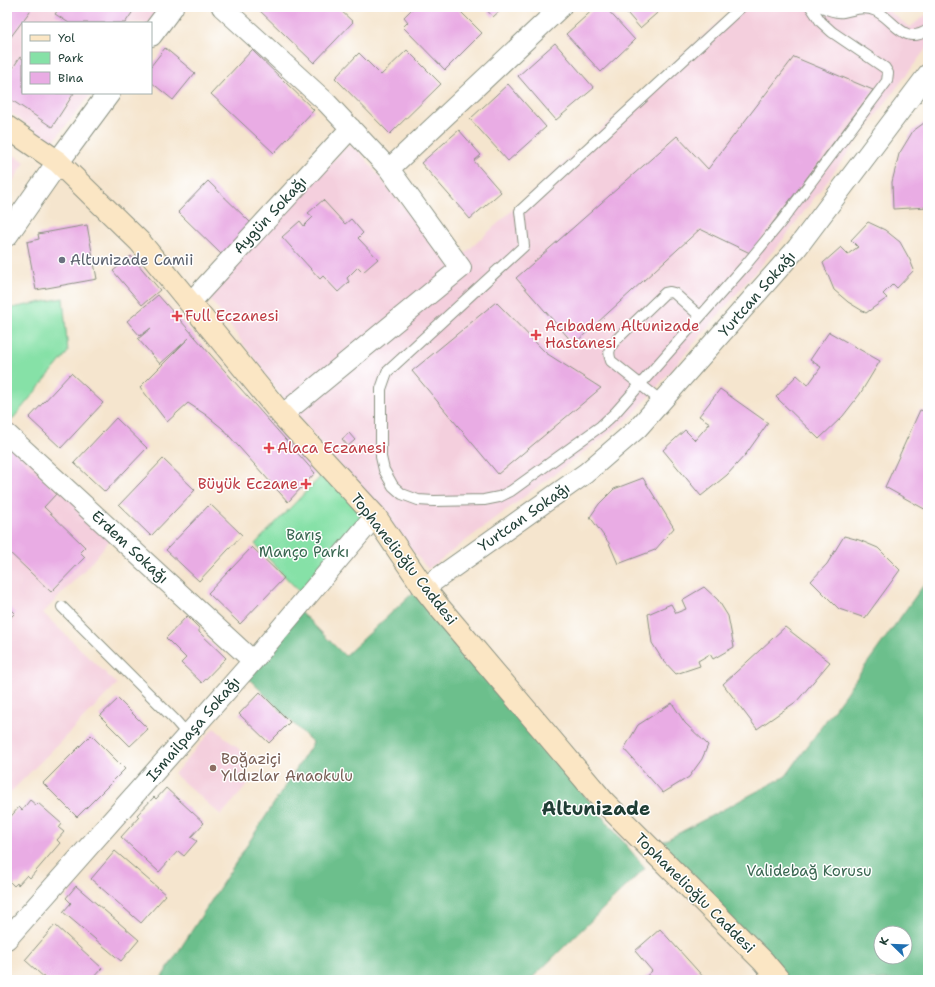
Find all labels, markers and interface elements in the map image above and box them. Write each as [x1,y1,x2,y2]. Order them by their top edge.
legend [22,22,152,94]
text: Yol [58,30,75,46]
text: Park [58,50,84,66]
text: Bina [58,70,84,86]
street label: Aygün Sokağı [229,172,311,258]
street label: Yurtcan Sokağı [714,247,800,341]
place label: Altunizade Camii [70,250,193,270]
marker: Altunizade Camii [57,255,67,265]
place label: Full Eczanesi [185,306,279,326]
marker: Full Eczanesi [172,311,182,321]
place label: Acıbadem Altunizade Hastanesi [545,316,699,353]
marker: Acıbadem Altunizade Hastanesi [530,329,542,341]
place label: Alaca Eczanesi [277,438,386,458]
marker: Alaca Eczanesi [264,443,274,453]
place label: Büyük Eczane [198,474,298,494]
street label: Yurtcan Sokağı [474,478,574,556]
marker: Büyük Eczane [301,479,311,489]
street label: Tophanelioğlu Caddesi [346,489,462,629]
street label: Erdem Sokağı [87,506,173,588]
park label: Barış Manço Parkı [259,525,349,562]
street label: Ismailpaşa Sokağı [142,672,244,786]
place label: Boğaziçi Yıldızlar Anaokulu [221,749,353,786]
marker: Boğaziçi Yıldızlar Anaokulu [208,763,218,773]
district label: Altunizade [542,796,650,821]
street label: Tophanelioğlu Caddesi [631,829,759,957]
park label: Validebağ Korusu [746,861,872,881]
north arrow [873,925,913,965]
text: K [876,934,893,948]

